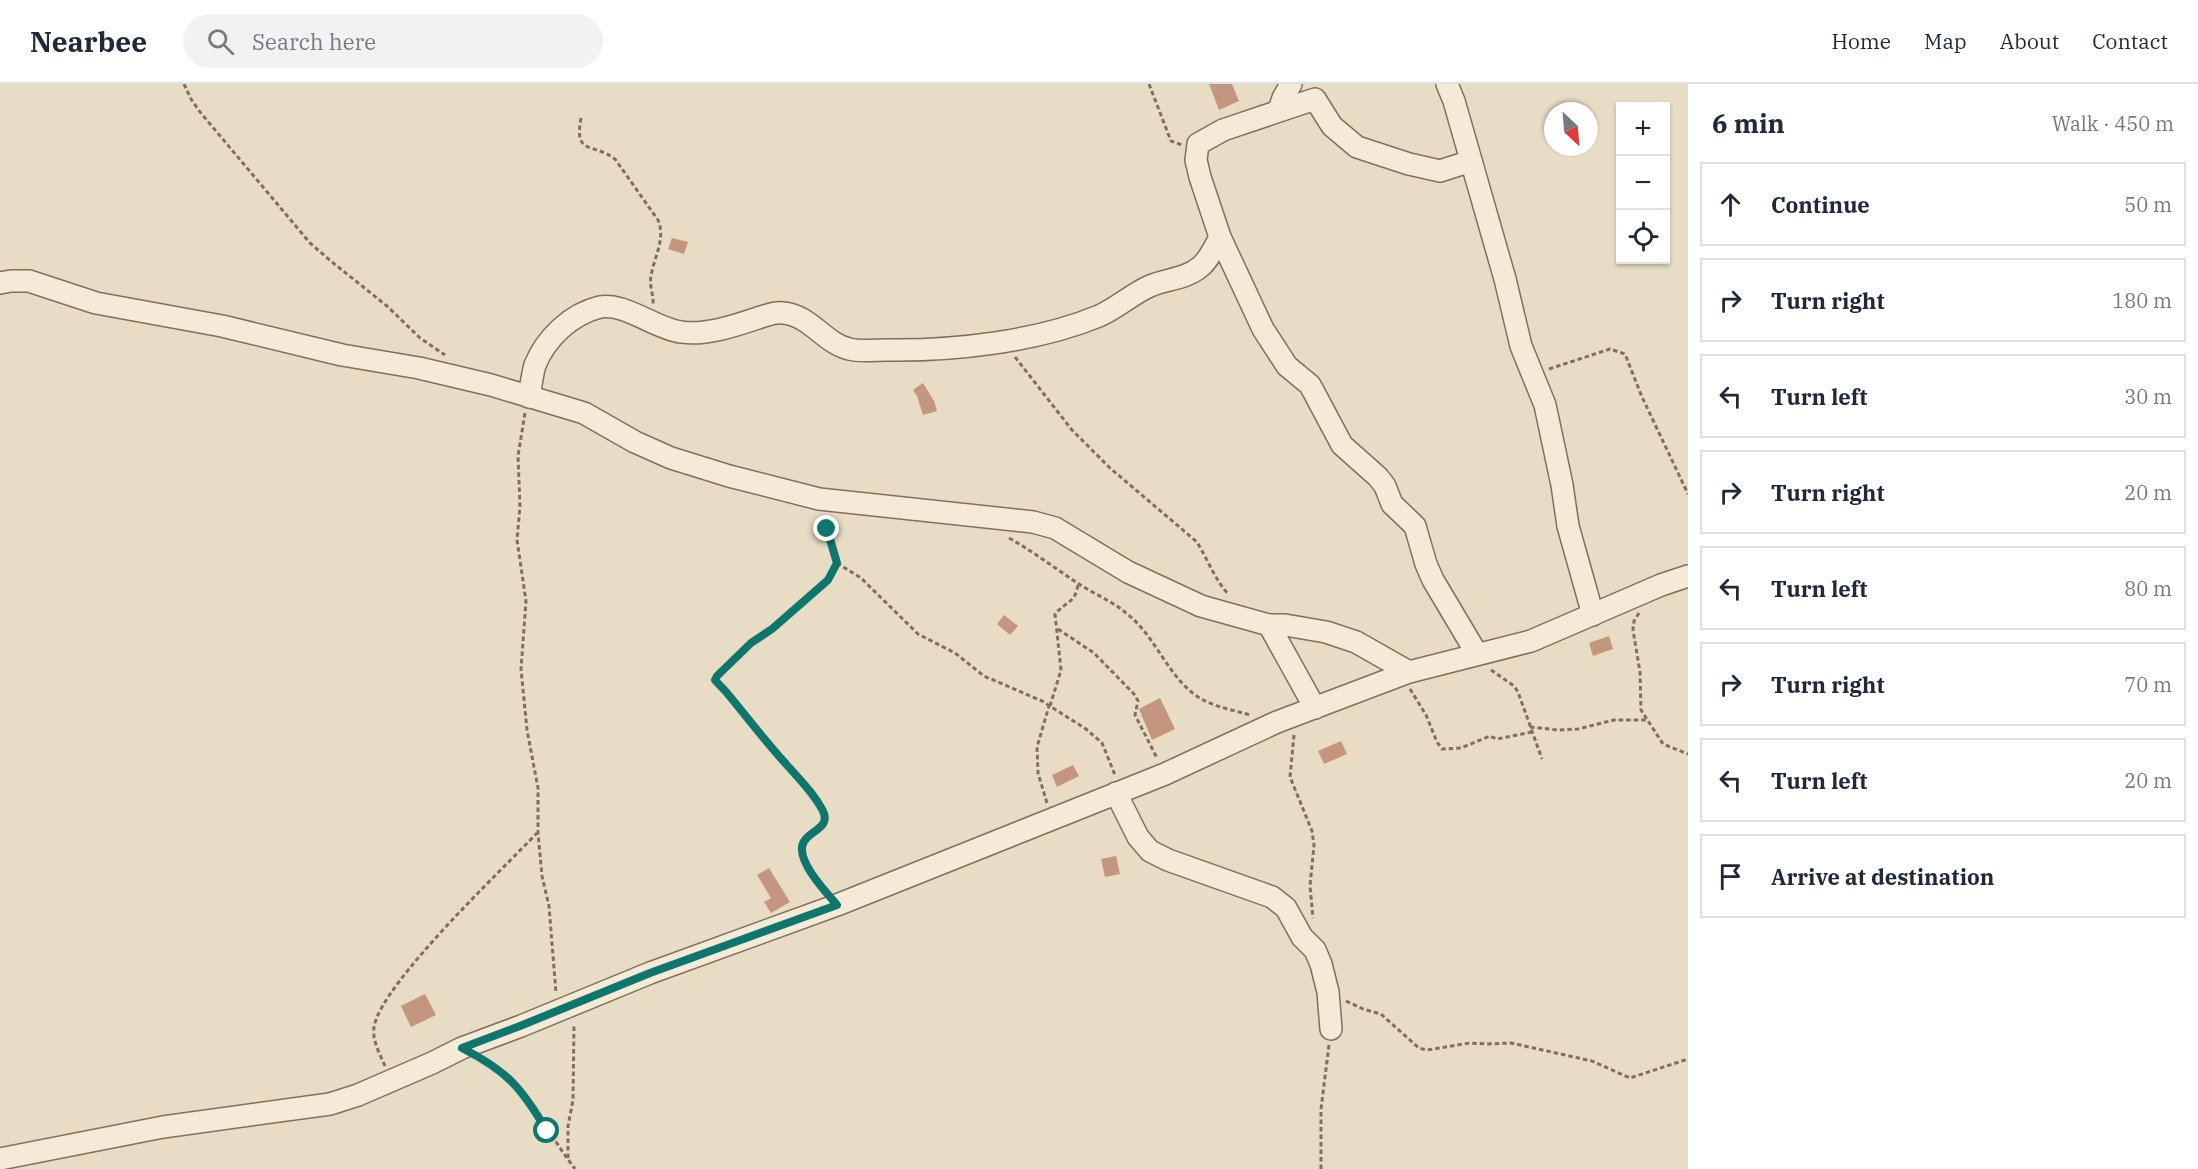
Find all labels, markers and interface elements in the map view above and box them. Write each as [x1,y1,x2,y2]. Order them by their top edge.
search box [183,14,603,68]
text: Nearbee [30,23,147,60]
icon: search [204,25,237,58]
text: Search here [252,27,376,56]
text: Home [1831,27,1891,55]
text: Map [1924,27,1967,55]
text: About [2000,27,2059,55]
text: Contact [2092,27,2168,55]
north arrow [1544,102,1598,156]
map controls [1616,102,1670,264]
button: + [1616,102,1670,156]
text: 6 min [1712,106,1785,140]
text: Walk · 450 m [2052,110,2174,137]
button: − [1616,156,1670,210]
icon: ahead [1714,188,1747,221]
text: Continue [1771,190,1870,219]
text: 50 m [2124,191,2172,218]
button: locate [1616,210,1670,264]
icon: right [1714,284,1747,317]
text: Turn right [1771,286,1885,315]
text: 180 m [2112,287,2172,314]
icon: left [1714,380,1747,413]
text: Turn left [1771,382,1867,411]
text: 30 m [2124,383,2172,410]
icon: right [1714,476,1747,509]
text: Turn right [1771,478,1885,507]
text: 20 m [2124,479,2172,506]
route end [813,515,839,541]
icon: left [1714,572,1747,605]
text: Turn left [1771,574,1867,603]
text: 80 m [2124,575,2172,602]
icon: right [1714,668,1747,701]
text: Turn right [1771,670,1885,699]
text: 70 m [2124,671,2172,698]
icon: left [1714,764,1747,797]
text: Turn left [1771,766,1867,795]
text: 20 m [2124,767,2172,794]
icon: arrive [1714,860,1747,893]
text: Arrive at destination [1771,862,1994,891]
route start [533,1117,559,1143]

